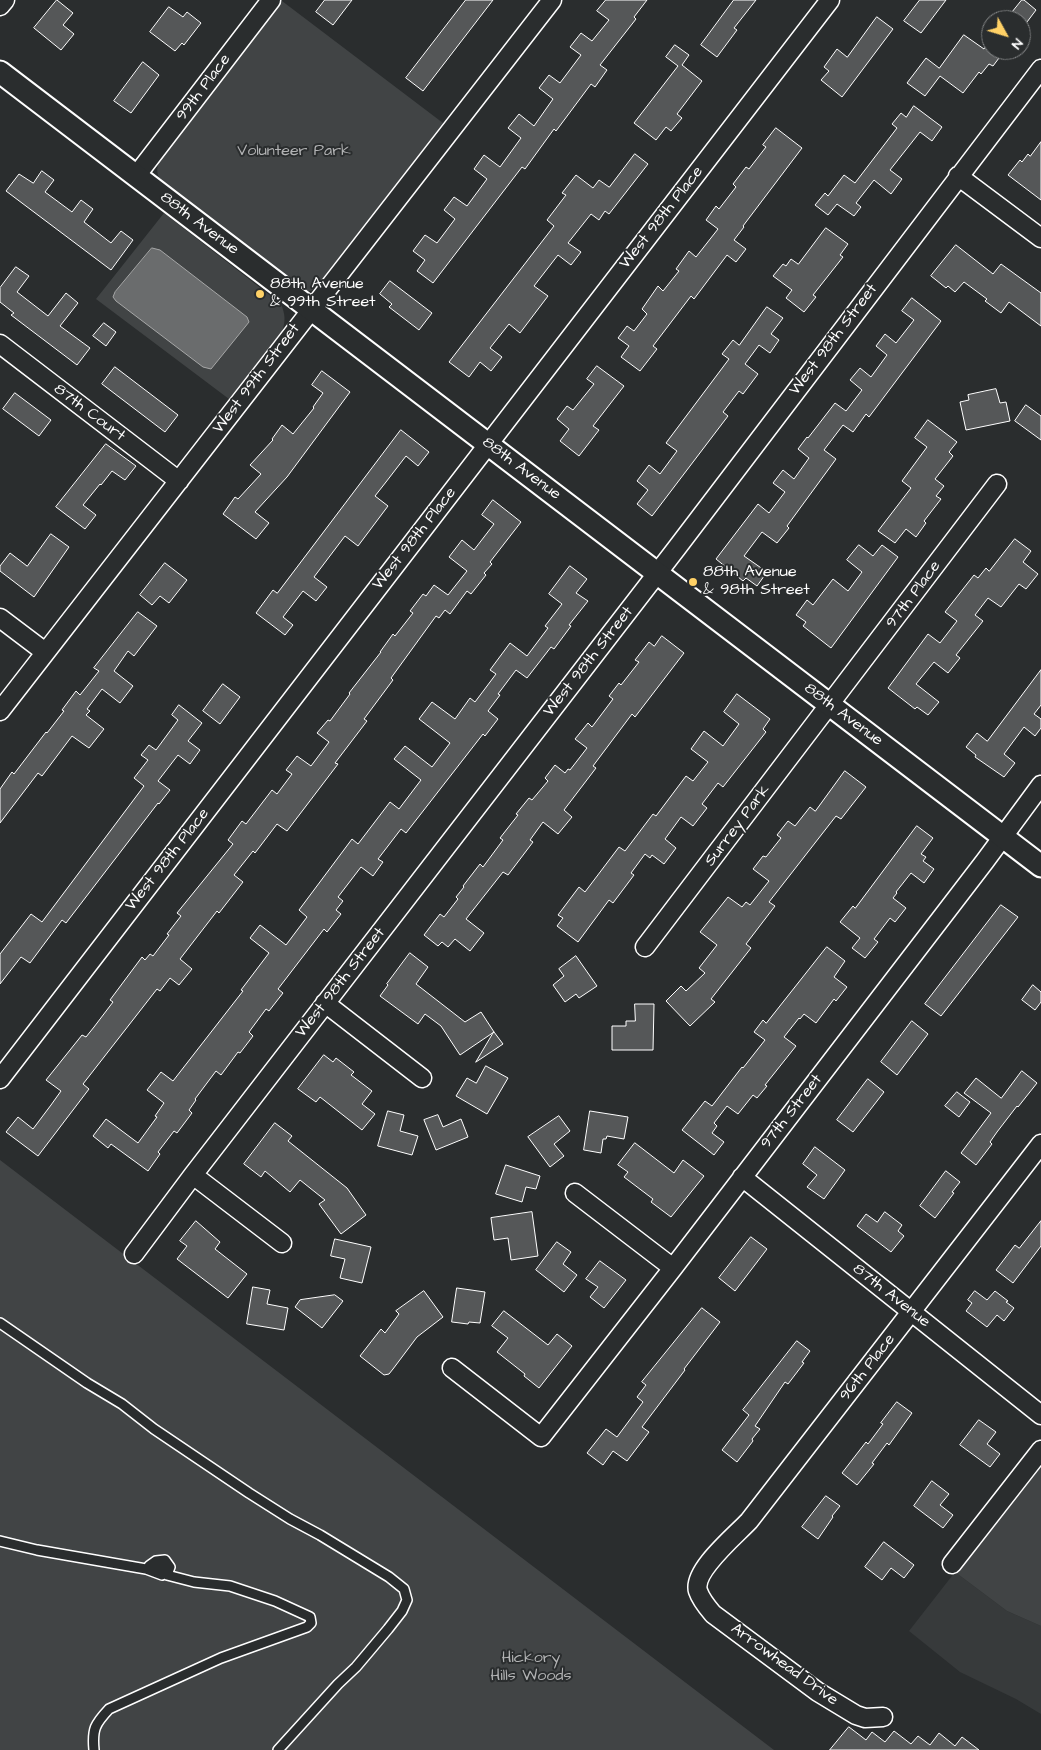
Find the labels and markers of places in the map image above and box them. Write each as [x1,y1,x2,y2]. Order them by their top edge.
place label: 88th Avenue & 99th Street [270,275,376,313]
marker: 88th Avenue & 99th Street [254,288,266,300]
place label: 88th Avenue & 98th Street [703,563,810,601]
marker: 88th Avenue & 98th Street [687,576,699,588]

